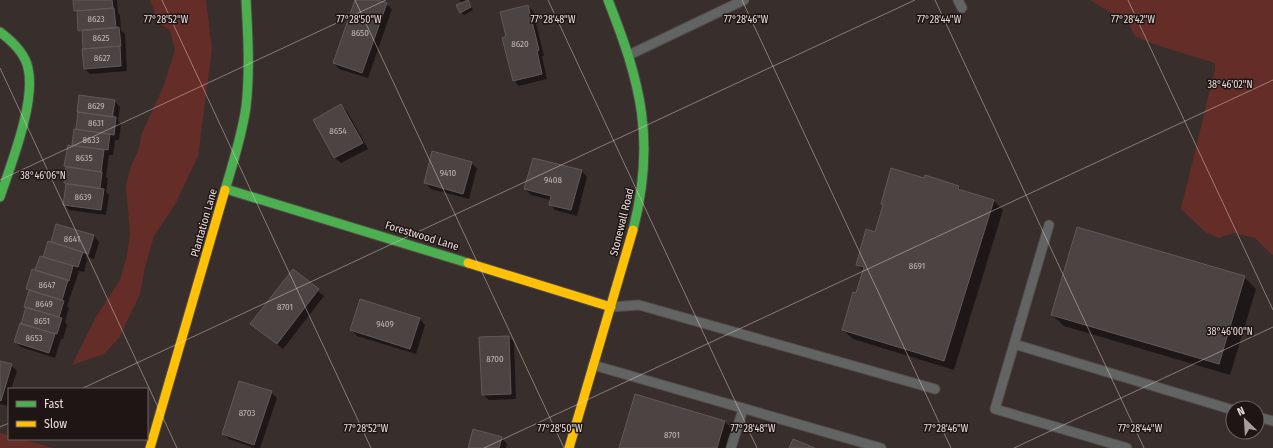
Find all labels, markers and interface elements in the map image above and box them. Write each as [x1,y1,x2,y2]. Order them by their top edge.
house number: 8623 [88,14,104,24]
text: 77°28'52"W [144,14,189,26]
text: 77°28'50"W [336,14,382,26]
text: 77°28'48"W [531,14,576,26]
text: 77°28'46"W [724,14,769,26]
text: 77°28'44"W [917,14,962,26]
text: 77°28'42"W [1111,14,1156,26]
house number: 8650 [351,28,369,38]
house number: 8625 [93,33,109,43]
house number: 8620 [511,39,529,49]
house number: 8627 [94,53,111,63]
text: 38°46'02"N [1207,79,1253,91]
house number: 8629 [87,101,105,111]
house number: 8631 [88,118,104,128]
house number: 8654 [329,126,347,136]
house number: 8633 [82,135,100,145]
house number: 8635 [75,153,93,163]
house number: 9410 [440,168,456,178]
text: 38°46'06"N [20,170,66,182]
house number: 9408 [544,175,562,185]
street label: Plantation Lane [188,187,220,259]
street label: Stonewall Road [607,187,637,257]
house number: 8639 [74,192,92,202]
street label: Forestwood Lane [384,219,460,253]
house number: 8641 [64,234,80,244]
house number: 8691 [909,261,925,271]
house number: 8647 [39,280,56,290]
house number: 8649 [35,299,53,309]
house number: 8701 [277,302,293,312]
house number: 8651 [34,316,50,326]
house number: 9409 [376,319,394,329]
text: 38°46'00"N [1207,326,1253,338]
house number: 8653 [25,333,43,343]
house number: 8700 [486,354,504,364]
legend [8,388,148,440]
text: Fast [44,397,63,411]
north arrow [1225,400,1265,440]
text: N [1235,404,1247,419]
house number: 8703 [239,408,255,418]
text: Slow [44,417,67,431]
text: 77°28'52"W [344,423,389,435]
text: 77°28'50"W [537,423,583,435]
text: 77°28'48"W [731,423,776,435]
text: 77°28'46"W [924,423,969,435]
text: 77°28'44"W [1118,423,1163,435]
house number: 8701 [664,430,680,440]

